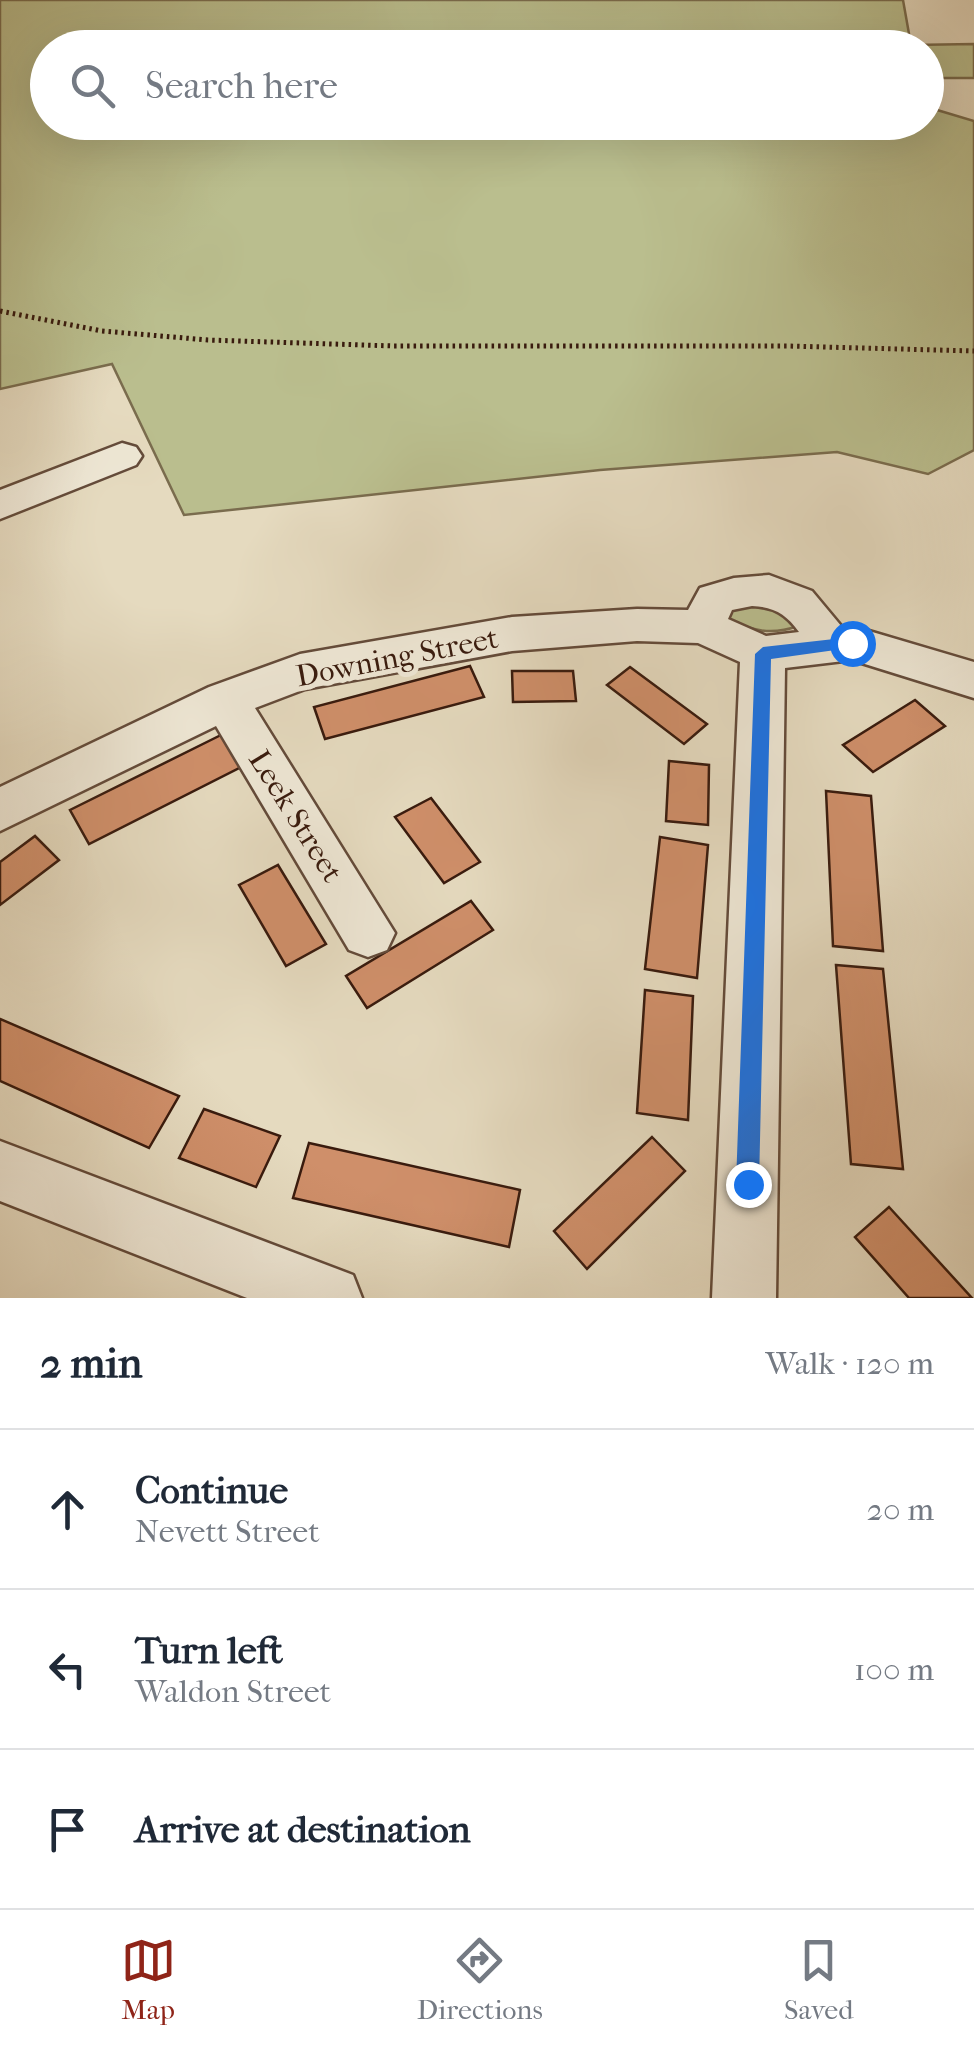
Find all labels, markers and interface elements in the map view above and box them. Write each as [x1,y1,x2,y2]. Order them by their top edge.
search box [30,30,944,140]
icon: search [65,58,120,113]
text: Search here [145,63,338,108]
street label: Downing Street [293,621,501,694]
route start [830,621,876,667]
street label: Leek Street [241,744,350,889]
route end [726,1162,772,1208]
text: 2 min [40,1339,142,1388]
text: Walk · 120 m [765,1345,934,1382]
text: Continue [135,1468,288,1513]
icon: ahead [40,1482,95,1537]
text: 20 m [866,1491,934,1528]
text: Nevett Street [135,1513,320,1550]
text: Turn left [135,1628,283,1673]
icon: left [40,1642,95,1697]
text: 100 m [854,1651,934,1688]
text: Waldon Street [135,1673,331,1710]
icon: arrive [40,1802,95,1857]
text: Arrive at destination [135,1807,471,1852]
tab: Map [121,1933,176,2026]
tab: Directions [417,1933,543,2026]
tab: Saved [784,1933,853,2026]

